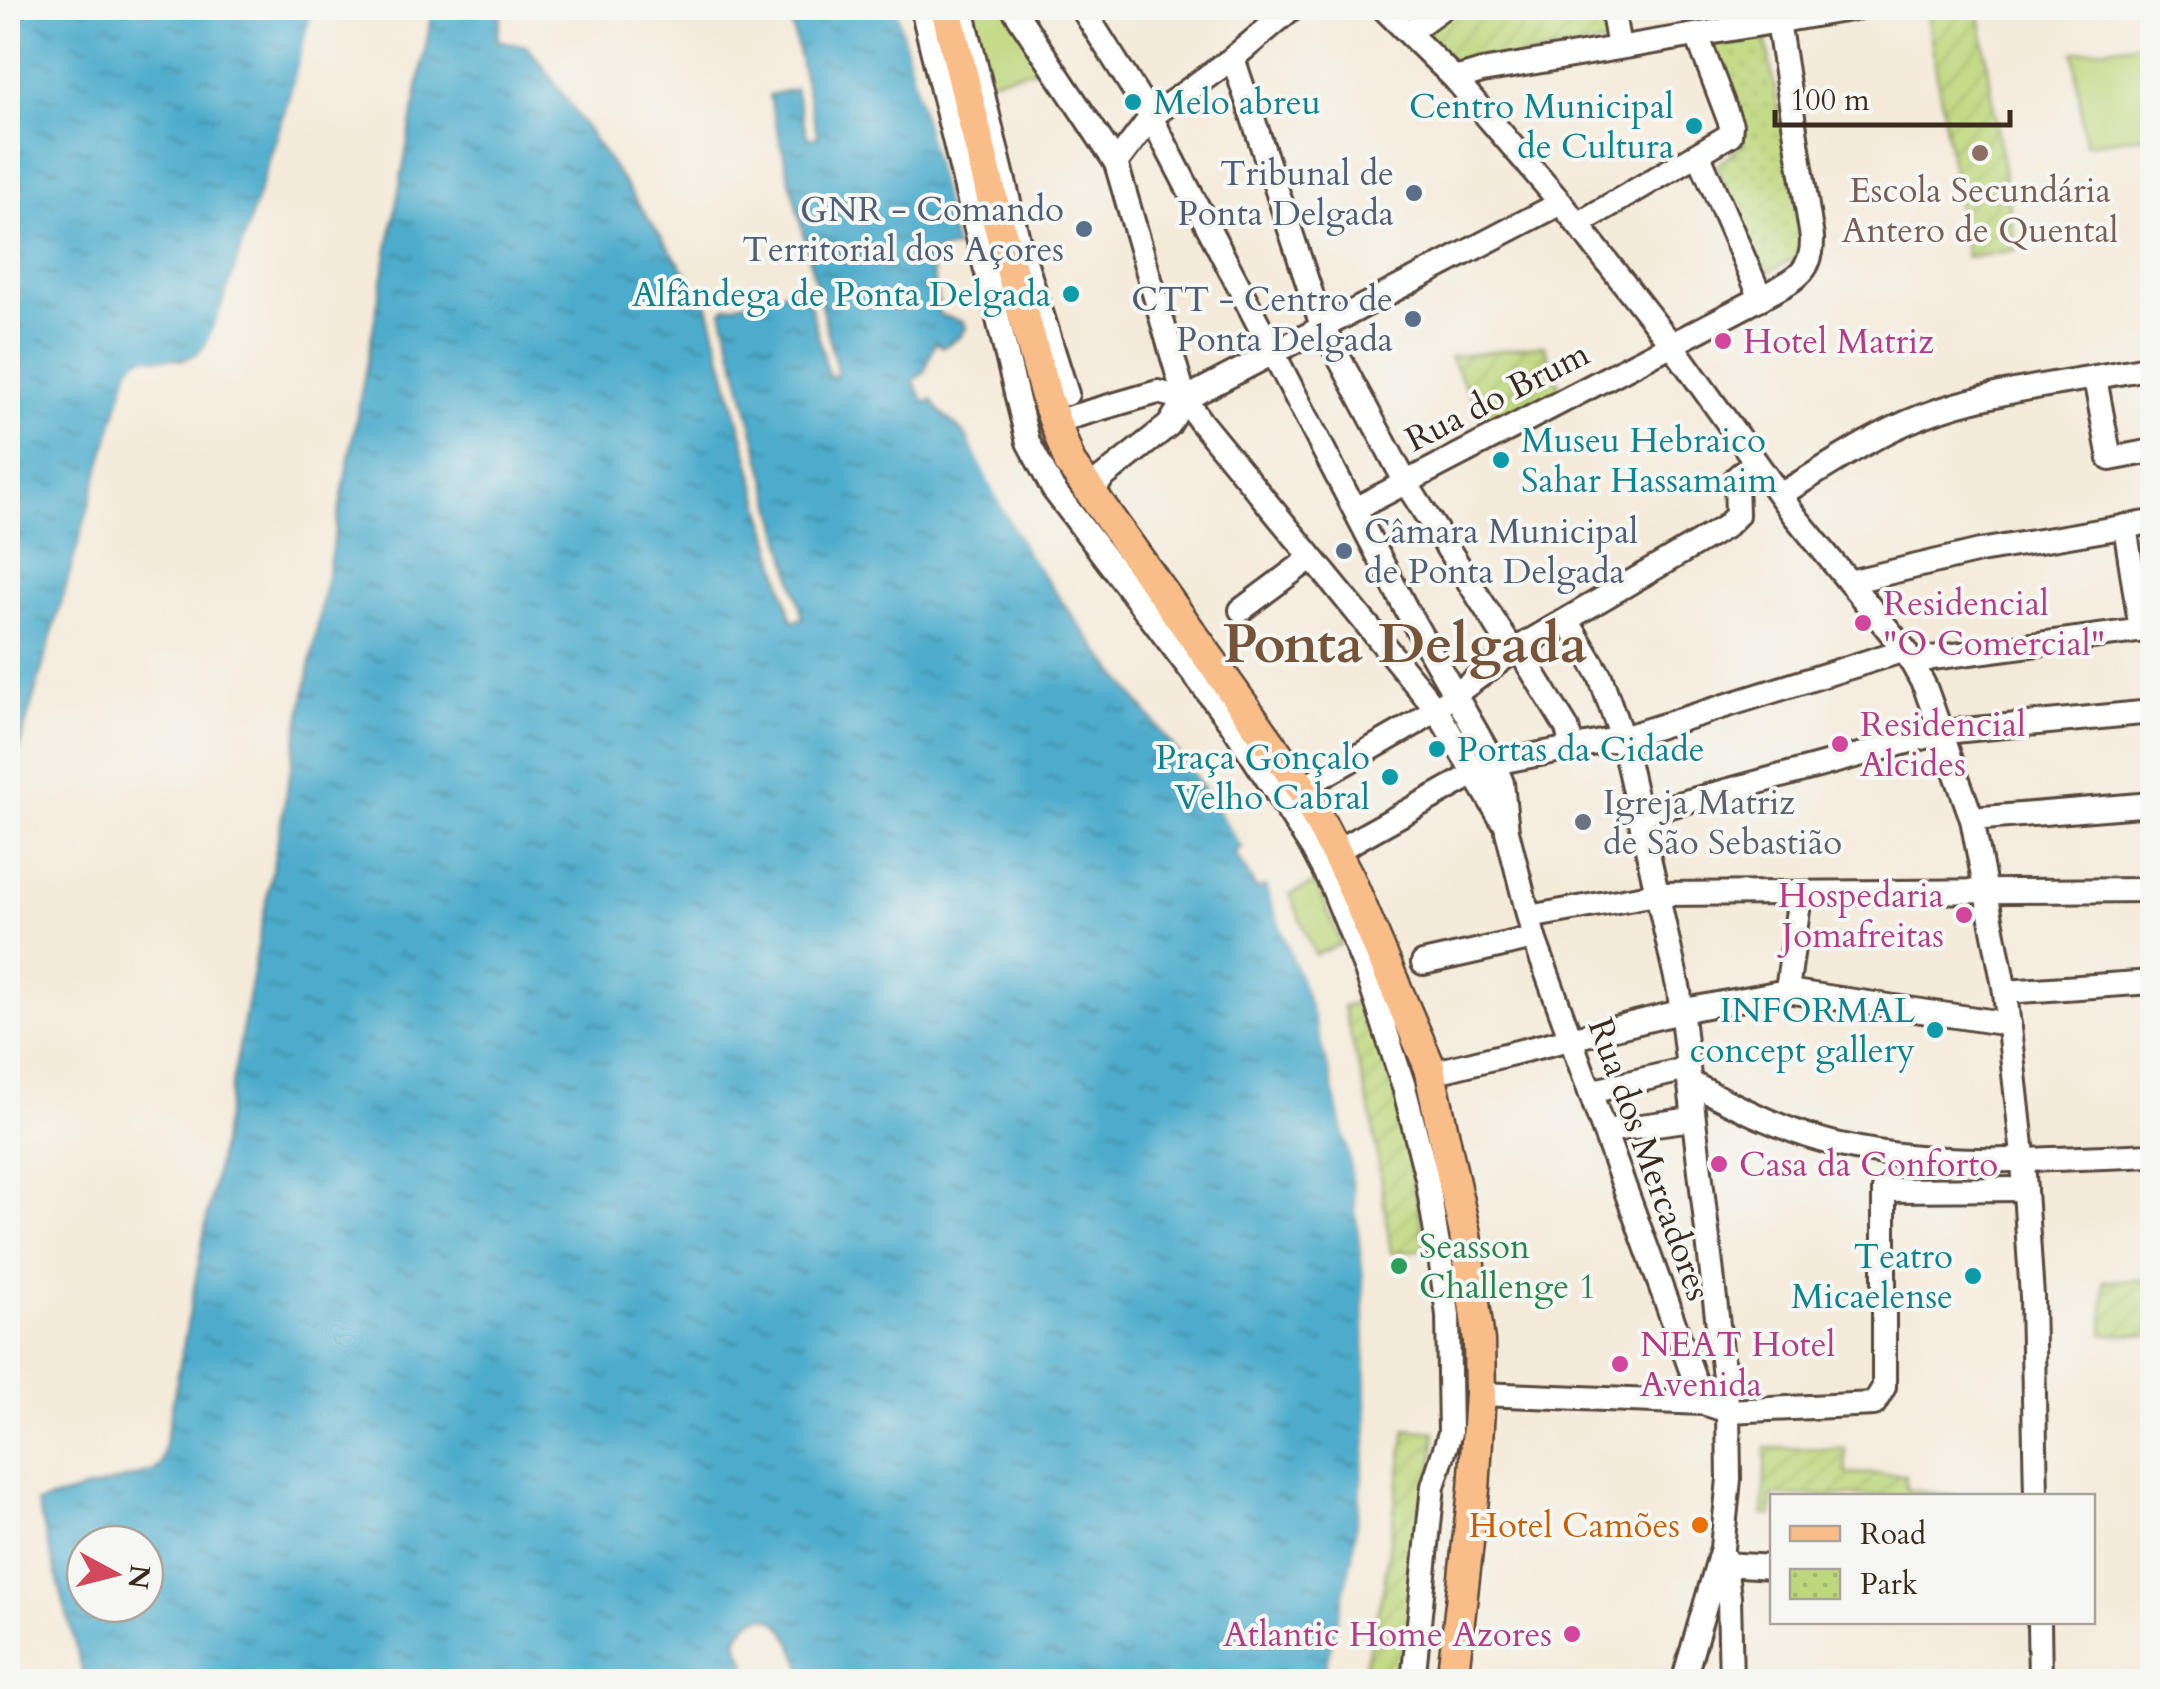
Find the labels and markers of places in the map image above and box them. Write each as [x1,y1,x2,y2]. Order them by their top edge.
place label: Melo abreu [1153,79,1321,127]
place label: Centro Municipal de Cultura [1409,83,1674,171]
marker: Melo abreu [1122,91,1144,113]
marker: Centro Municipal de Cultura [1683,115,1705,137]
marker: Escola Secundária Antero de Quental [1969,142,1991,164]
place label: Tribunal de Ponta Delgada [1177,150,1394,238]
place label: Escola Secundária Antero de Quental [1841,167,2119,255]
marker: Tribunal de Ponta Delgada [1403,182,1425,204]
place label: GNR - Comando Territorial dos Açores [742,186,1064,274]
marker: GNR - Comando Territorial dos Açores [1073,218,1095,240]
place label: Alfândega de Ponta Delgada [632,271,1051,319]
place label: CTT - Centro de Ponta Delgada [1131,276,1393,364]
marker: Alfândega de Ponta Delgada [1060,283,1082,305]
marker: CTT - Centro de Ponta Delgada [1402,308,1424,330]
place label: Hotel Matriz [1743,318,1934,366]
marker: Hotel Matriz [1712,330,1734,352]
place label: Museu Hebraico Sahar Hassamaim [1521,417,1778,505]
marker: Museu Hebraico Sahar Hassamaim [1490,449,1512,471]
place label: Câmara Municipal de Ponta Delgada [1364,508,1638,596]
marker: Câmara Municipal de Ponta Delgada [1333,540,1355,562]
place label: Residencial "O Comercial" [1883,580,2105,668]
marker: Residencial "O Comercial" [1852,612,1874,634]
place label: Residencial Alcides [1860,701,2026,789]
place label: Portas da Cidade [1457,726,1705,774]
marker: Residencial Alcides [1829,733,1851,755]
place label: Praça Gonçalo Velho Cabral [1156,734,1370,822]
marker: Portas da Cidade [1426,738,1448,760]
marker: Praça Gonçalo Velho Cabral [1379,766,1401,788]
place label: Igreja Matriz de São Sebastião [1603,779,1842,867]
marker: Igreja Matriz de São Sebastião [1572,811,1594,833]
place label: Hospedaria Jomafreitas [1776,872,1944,960]
marker: Hospedaria Jomafreitas [1953,904,1975,926]
place label: INFORMAL concept gallery [1690,987,1916,1075]
marker: INFORMAL concept gallery [1924,1019,1946,1041]
place label: Casa da Conforto [1739,1141,1998,1189]
marker: Casa da Conforto [1708,1153,1730,1175]
place label: Seasson Challenge 1 [1419,1223,1597,1311]
place label: Teatro Micaelense [1791,1233,1953,1321]
marker: Seasson Challenge 1 [1388,1255,1410,1277]
marker: Teatro Micaelense [1962,1265,1984,1287]
place label: NEAT Hotel Avenida [1640,1321,1836,1409]
marker: NEAT Hotel Avenida [1609,1353,1631,1375]
place label: Hotel Camões [1469,1502,1680,1550]
marker: Hotel Camões [1689,1514,1711,1536]
place label: Atlantic Home Azores [1223,1611,1552,1659]
marker: Atlantic Home Azores [1561,1623,1583,1645]

